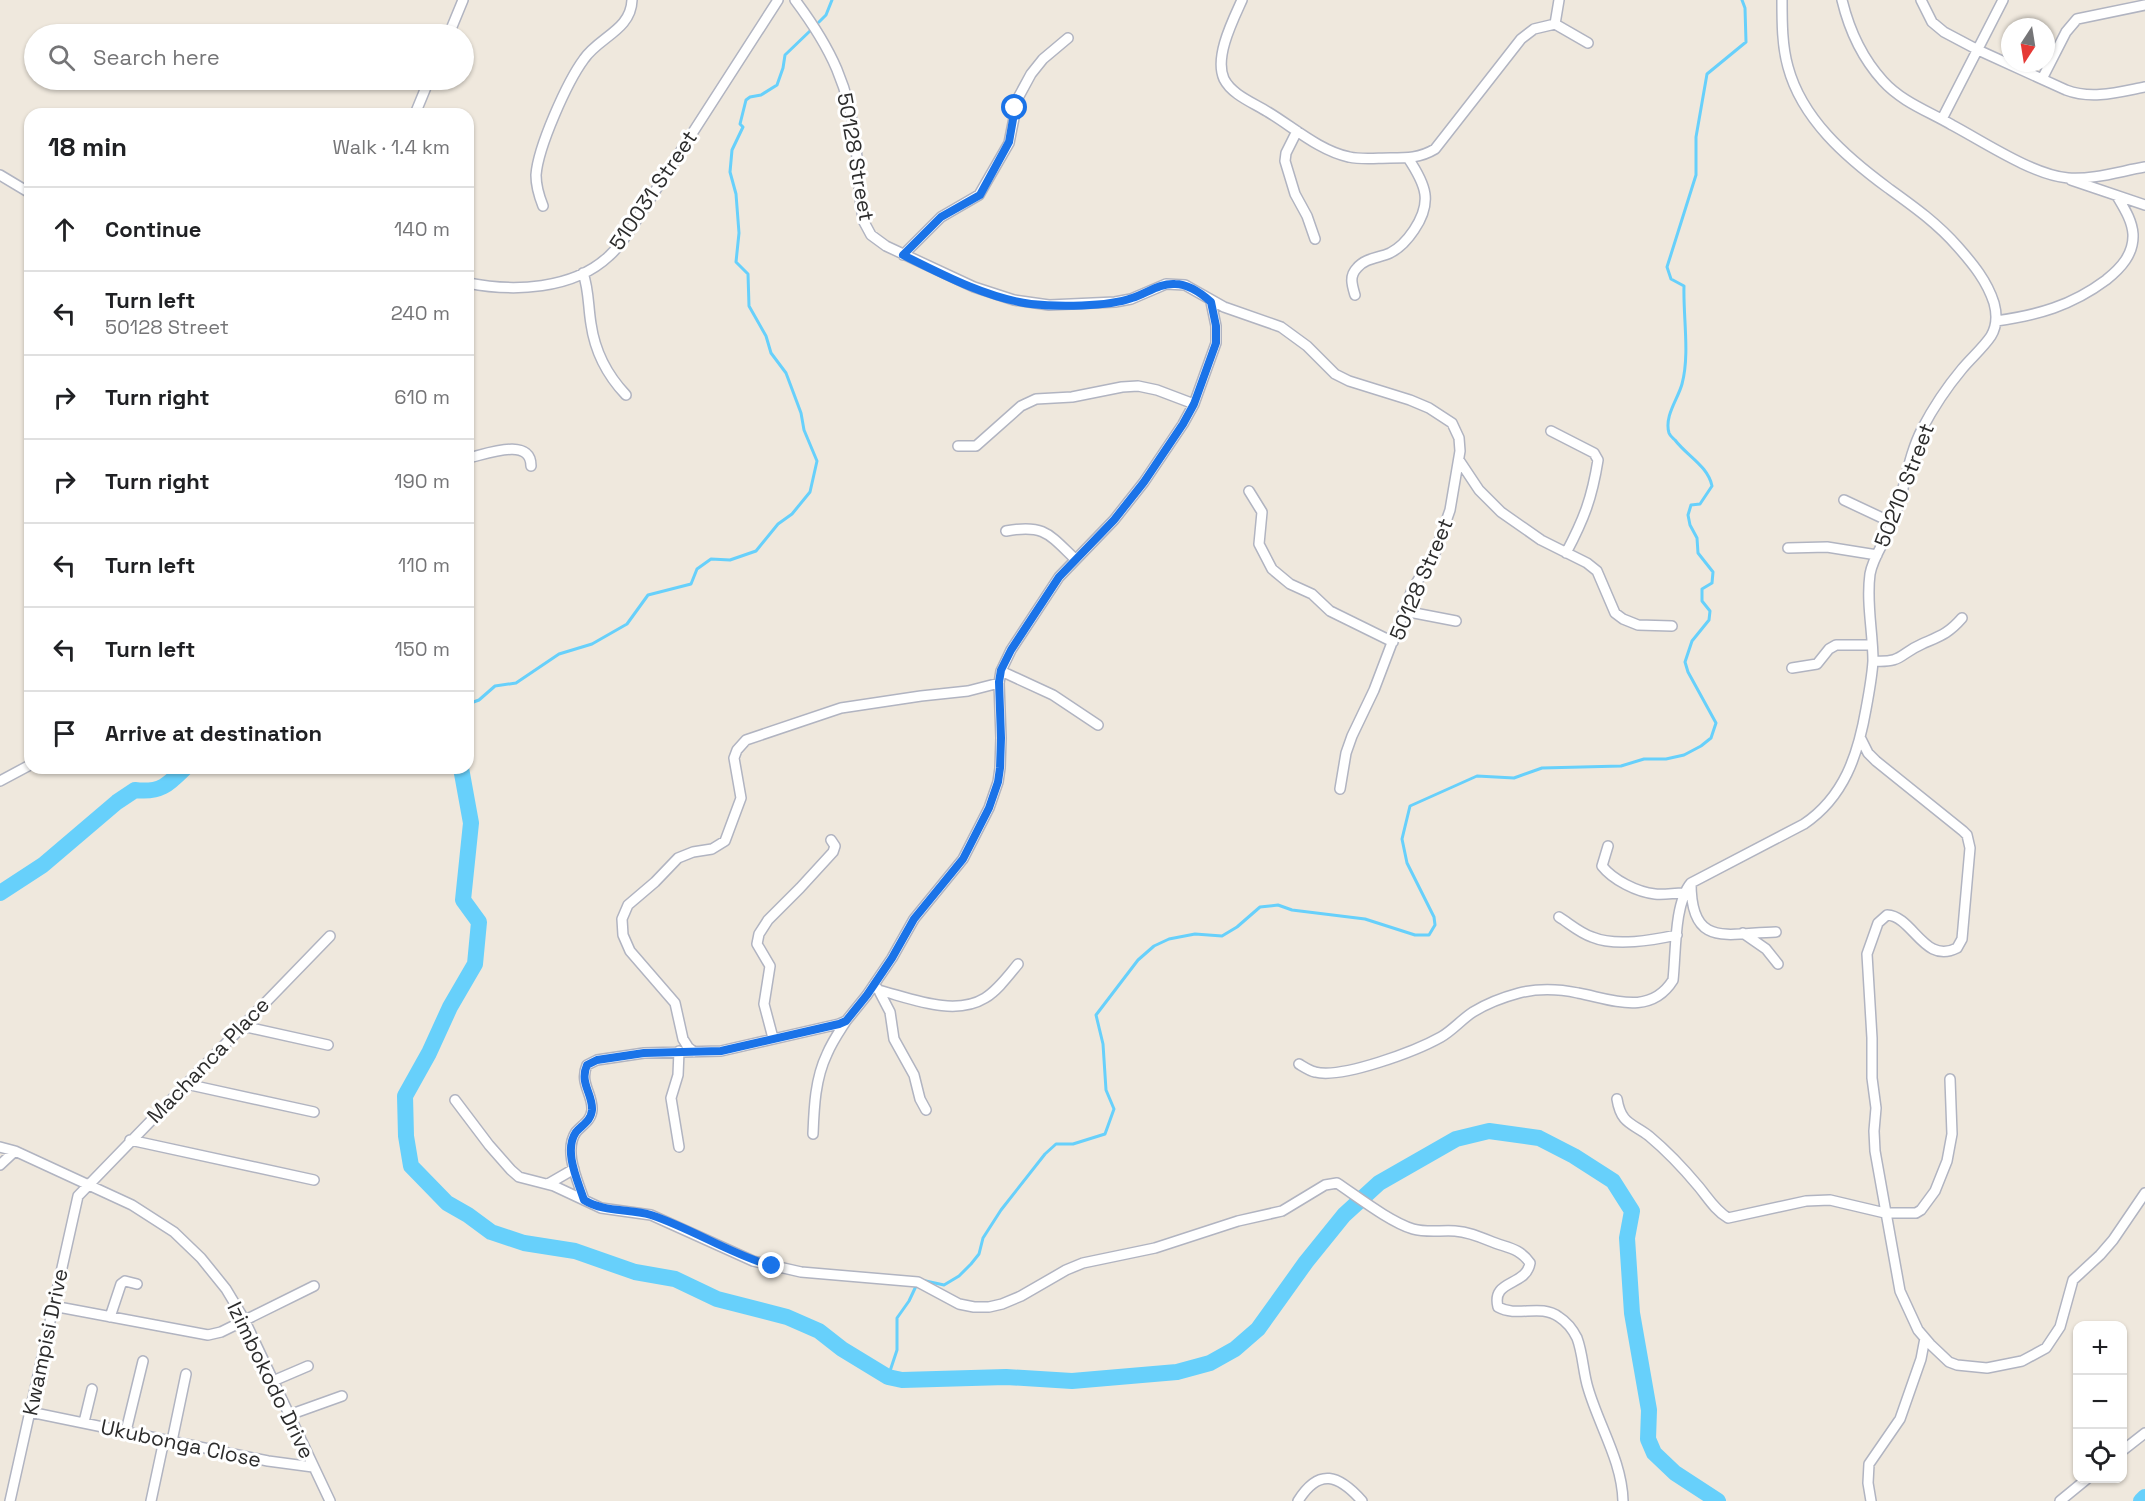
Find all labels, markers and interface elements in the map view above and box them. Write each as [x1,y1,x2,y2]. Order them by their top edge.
north arrow [2001,18,2055,72]
search box [24,24,474,90]
icon: search [45,41,78,74]
text: Search here [93,43,220,71]
street label: 50128 Street [831,91,881,223]
route start [1001,94,1027,120]
street label: 510031 Street [603,125,703,255]
text: 18 min [48,130,127,164]
text: Walk · 1.4 km [333,134,450,160]
icon: ahead [48,213,81,246]
text: Continue [105,215,201,243]
text: 140 m [394,216,450,242]
text: Turn left [105,286,195,314]
icon: left [48,297,81,330]
text: 240 m [391,300,450,326]
text: 50128 Street [105,314,229,340]
icon: right [48,381,81,414]
text: Turn right [105,383,210,411]
text: 610 m [394,384,450,410]
street label: 50210 Street [1868,419,1940,551]
icon: right [48,465,81,498]
text: Turn right [105,467,210,495]
text: 190 m [394,468,450,494]
street label: 50128 Street [1383,514,1459,644]
icon: left [48,549,81,582]
text: Turn left [105,551,195,579]
text: 110 m [398,552,450,578]
icon: left [48,633,81,666]
text: Turn left [105,635,195,663]
text: 150 m [395,636,450,662]
icon: arrive [48,717,81,750]
text: Arrive at destination [105,719,322,747]
street label: Machanca Place [141,991,275,1129]
route end [758,1252,784,1278]
street label: Kwampisi Drive [16,1266,74,1418]
street label: Izimbokodo Drive [221,1297,321,1463]
map controls [2073,1321,2127,1483]
button: + [2073,1321,2127,1375]
button: − [2073,1375,2127,1429]
street label: Ukubonga Close [98,1413,264,1473]
button: locate [2073,1429,2127,1483]

